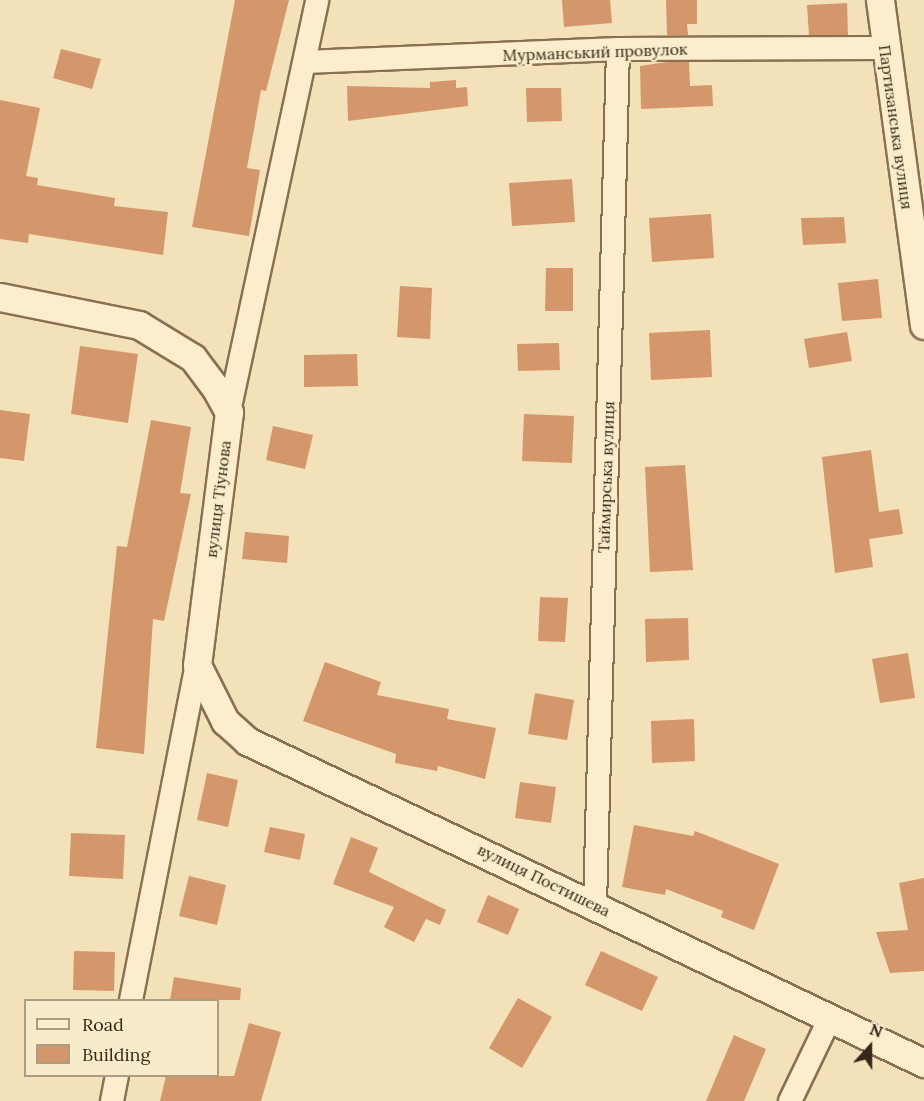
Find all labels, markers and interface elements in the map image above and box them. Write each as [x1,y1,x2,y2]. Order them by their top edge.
street label: Мурманський провулок [502,39,688,65]
street label: Партизанська вулиця [875,44,917,210]
street label: Таймирська вулиця [594,401,618,553]
street label: вулиця Тіунова [201,439,235,559]
street label: вулиця Постишева [475,840,613,920]
legend [24,999,219,1077]
text: Road [82,1013,124,1036]
north arrow [840,1017,900,1077]
text: N [867,1019,886,1042]
text: Building [82,1043,150,1066]

